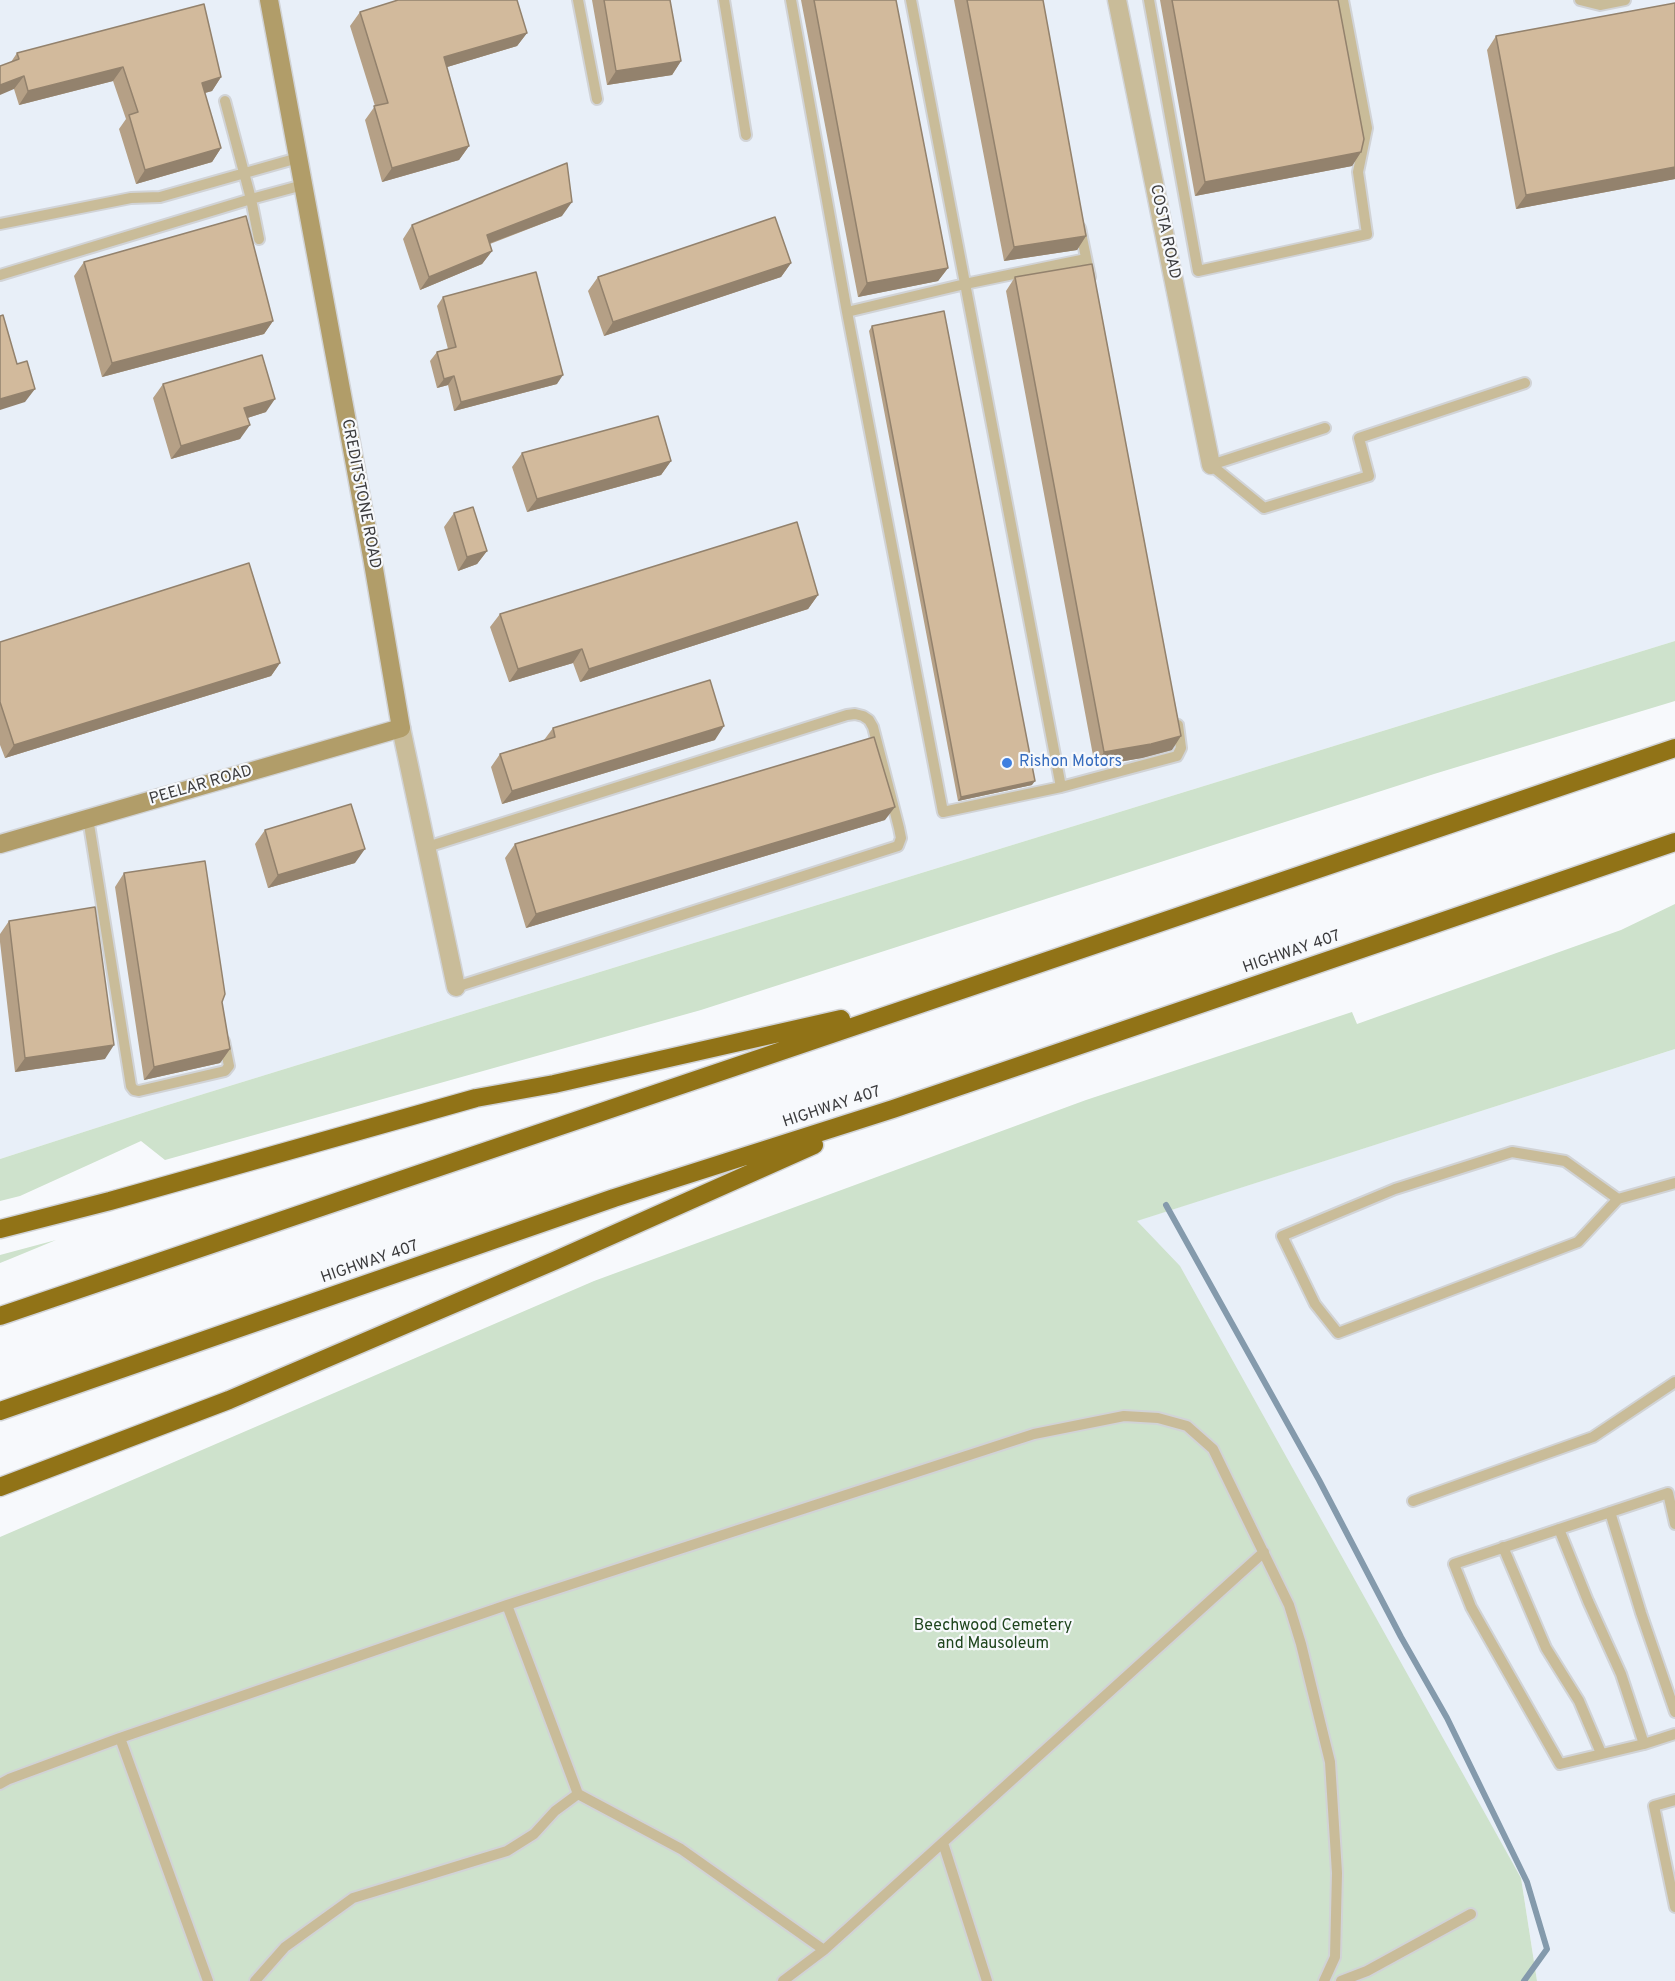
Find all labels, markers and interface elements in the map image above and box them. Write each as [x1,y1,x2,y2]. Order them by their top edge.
street label: COSTA ROAD [1145,183,1183,281]
street label: CREDITSTONE ROAD [336,418,384,570]
place label: Rishon Motors [1019,753,1122,773]
marker: Rishon Motors [1000,756,1014,770]
street label: PEELAR ROAD [147,762,255,810]
street label: HIGHWAY 407 [1241,927,1343,979]
street label: HIGHWAY 407 [781,1083,883,1133]
street label: HIGHWAY 407 [319,1237,421,1289]
park label: Beechwood Cemetery and Mausoleum [914,1617,1072,1655]

